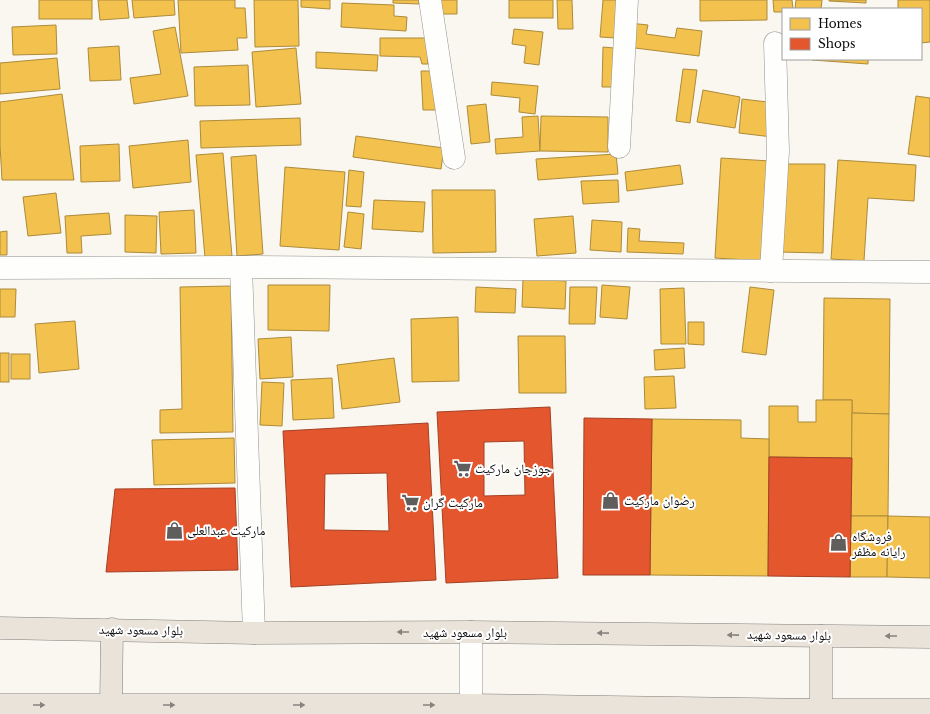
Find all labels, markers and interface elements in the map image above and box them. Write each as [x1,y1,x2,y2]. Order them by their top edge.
legend [782,8,922,60]
text: Homes [818,16,862,31]
text: Shops [818,36,855,51]
supermarket icon: جوزجان مارکیت [452,458,472,478]
place label: جوزجان مارکیت [475,460,552,477]
shop icon: رضوان مارکیت [601,490,621,510]
supermarket icon: مارکیت گران [400,492,420,512]
place label: رضوان مارکیت [624,492,695,509]
place label: مارکیت گران [423,494,483,511]
shop icon: مارکیت عبدالعلی [164,520,184,540]
place label: مارکیت عبدالعلی [187,522,266,539]
place label: فروشگاه رایانه مظفر [851,528,905,560]
shop icon: فروشگاه رایانه مظفر [829,533,849,553]
street label: بلوار مسعود شهید [99,621,183,639]
street label: بلوار مسعود شهید [423,624,507,641]
street label: بلوار مسعود شهید [747,626,831,644]
one-way arrow [396,629,409,635]
one-way arrow [597,630,609,637]
one-way arrow [726,632,739,638]
one-way arrow [884,633,897,639]
one-way arrow [33,702,46,708]
one-way arrow [163,702,176,708]
one-way arrow [293,702,306,708]
one-way arrow [423,702,436,708]

